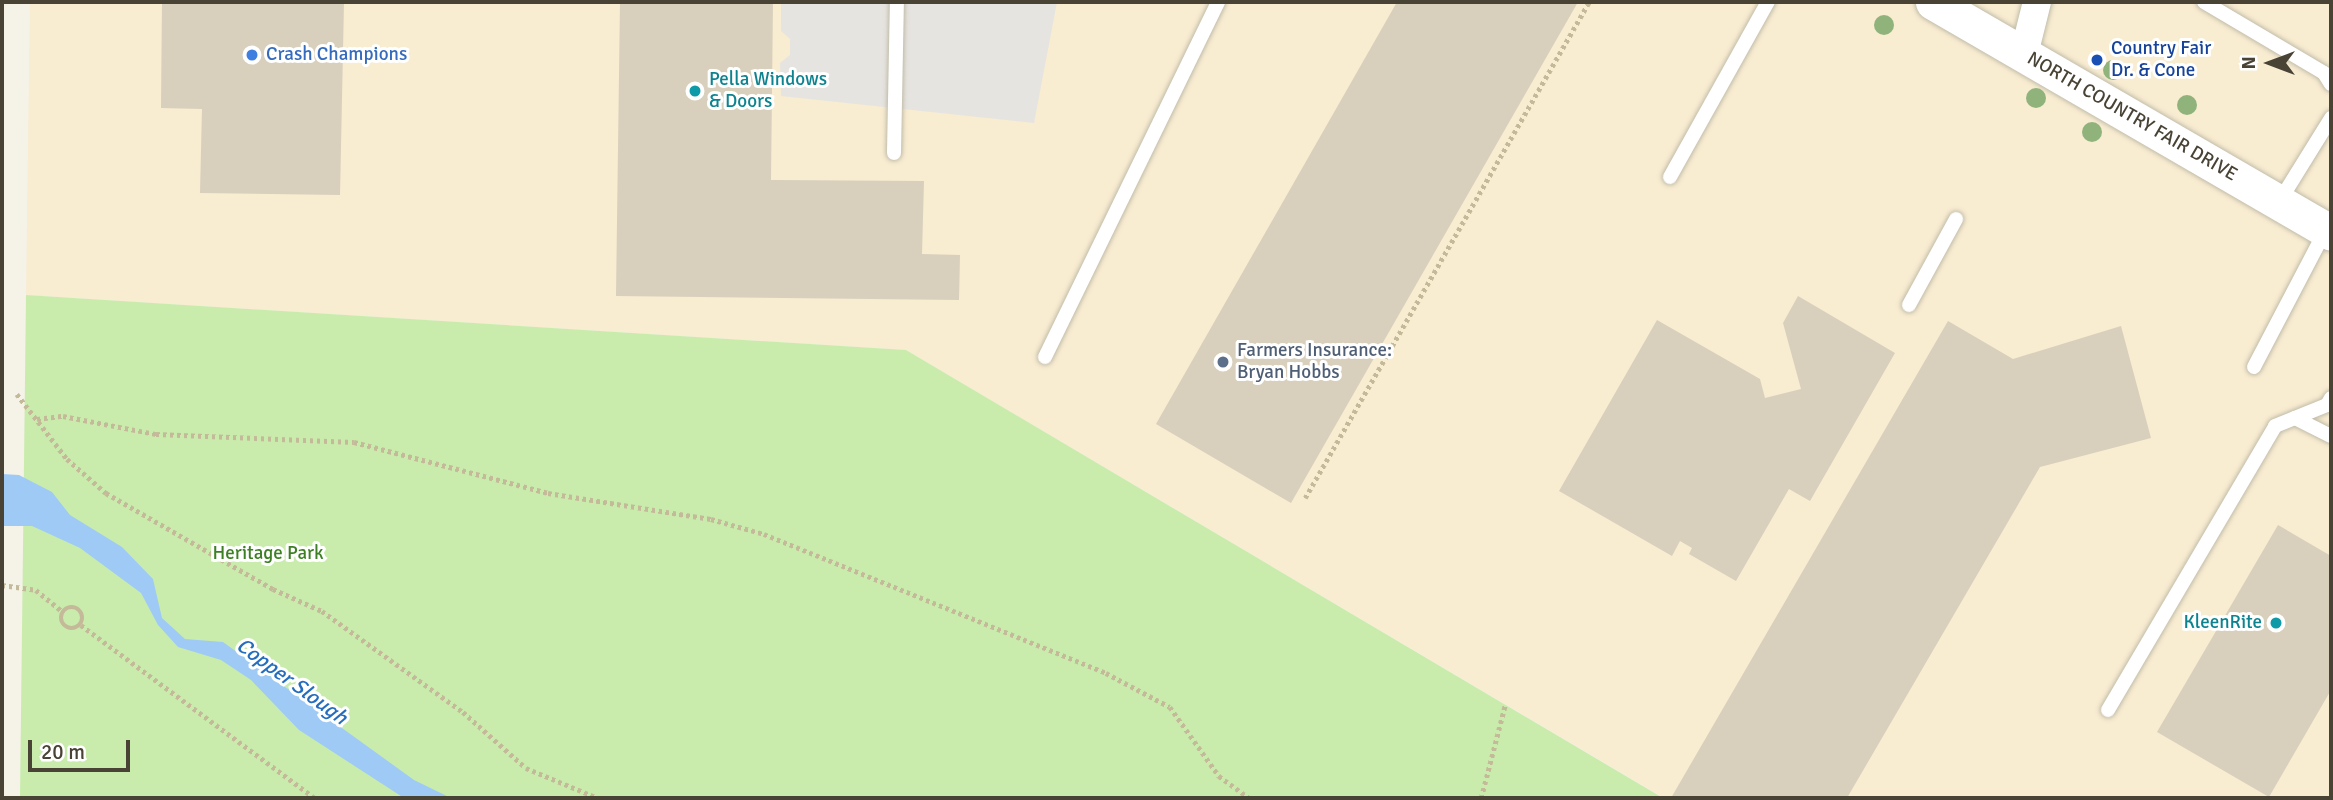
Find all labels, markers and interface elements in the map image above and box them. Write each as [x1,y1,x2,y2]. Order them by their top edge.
north arrow [2235,28,2305,98]
place label: Country Fair Dr. & Cone [2111,38,2211,82]
place label: Crash Champions [266,44,407,66]
marker: Crash Champions [244,47,260,63]
street label: NORTH COUNTRY FAIR DRIVE [2023,47,2241,187]
marker: Country Fair Dr. & Cone [2089,52,2105,68]
text: N [2237,56,2261,70]
place label: Pella Windows & Doors [709,69,827,113]
marker: Pella Windows & Doors [687,83,703,99]
place label: Farmers Insurance: Bryan Hobbs [1237,340,1392,384]
marker: Farmers Insurance: Bryan Hobbs [1215,354,1231,370]
park label: Heritage Park [212,543,324,565]
place label: KleenRite [2183,612,2262,634]
marker: KleenRite [2268,615,2284,631]
water label: Copper Slough [232,632,352,730]
scale bar [32,726,133,770]
text: 20 m [41,739,85,765]

